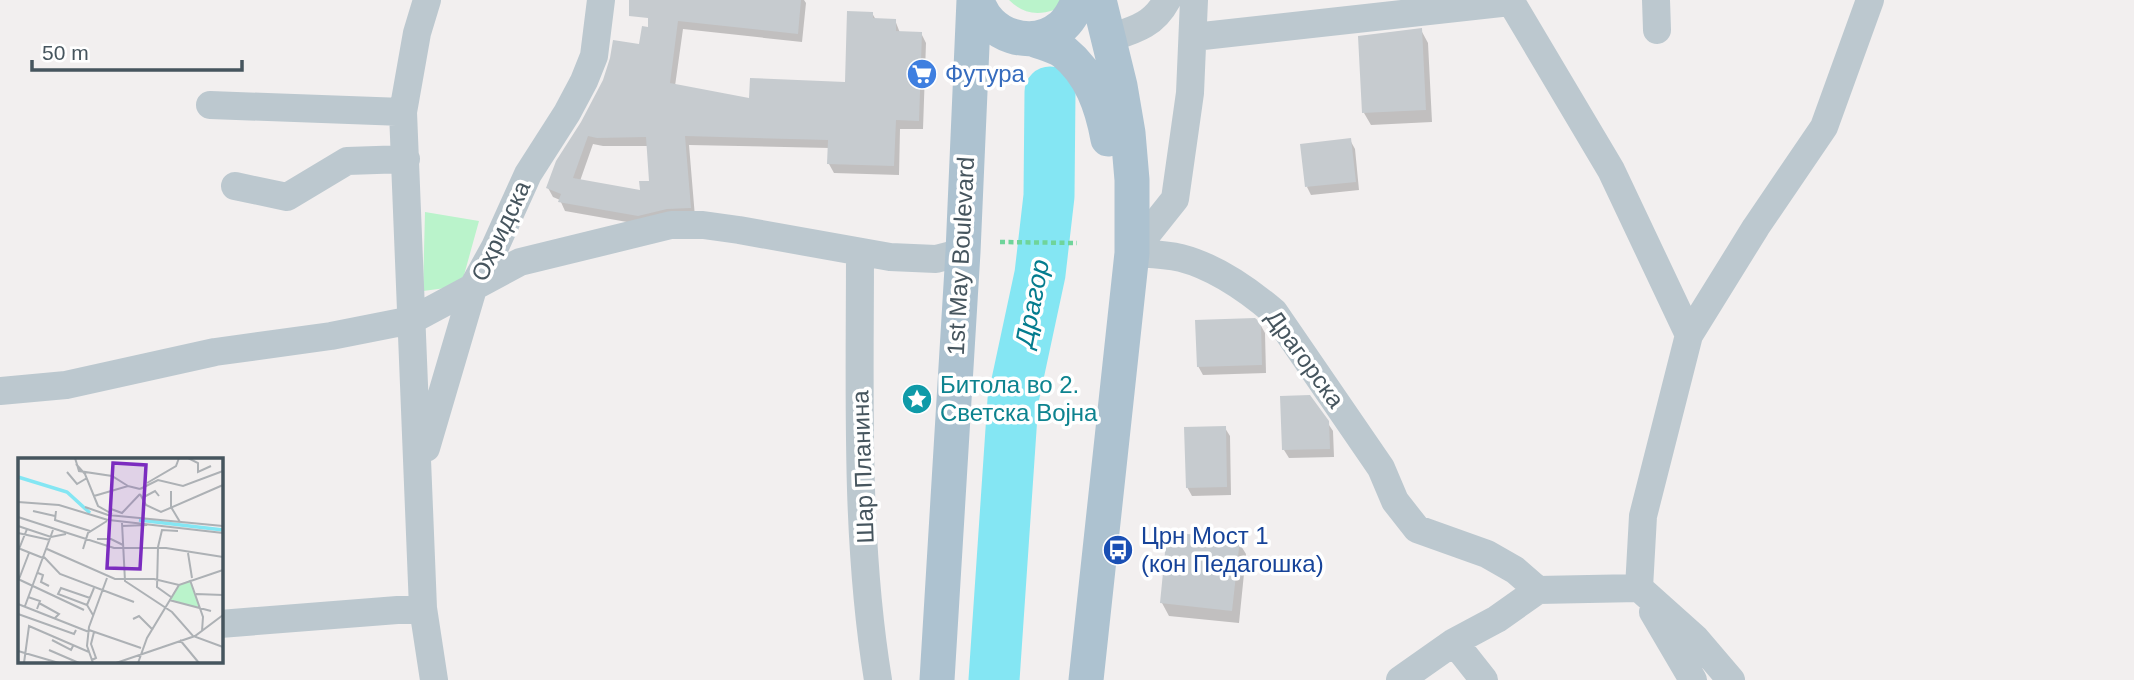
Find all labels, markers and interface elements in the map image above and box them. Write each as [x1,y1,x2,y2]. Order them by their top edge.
scale bar [32,28,242,72]
text: 50 m [42,41,89,64]
supermarket icon: Футура [905,57,939,91]
place label: Футура [945,60,1026,87]
street label: 1st May Boulevard [942,156,979,356]
street label: Охридска [466,176,536,285]
water label: Драгор [1008,257,1055,352]
street label: Драгорска [1261,305,1350,413]
place label: Битола во 2. Светска Војна [940,371,1098,426]
place icon: Битола во 2. Светска Војна [900,382,934,416]
street label: Шар Планина [846,389,879,544]
inset map [18,458,222,662]
place label: Црн Мост 1 (кон Педагошка) [1141,522,1324,577]
bus stop icon: Црн Мост 1 (кон Педагошка) [1101,533,1135,567]

